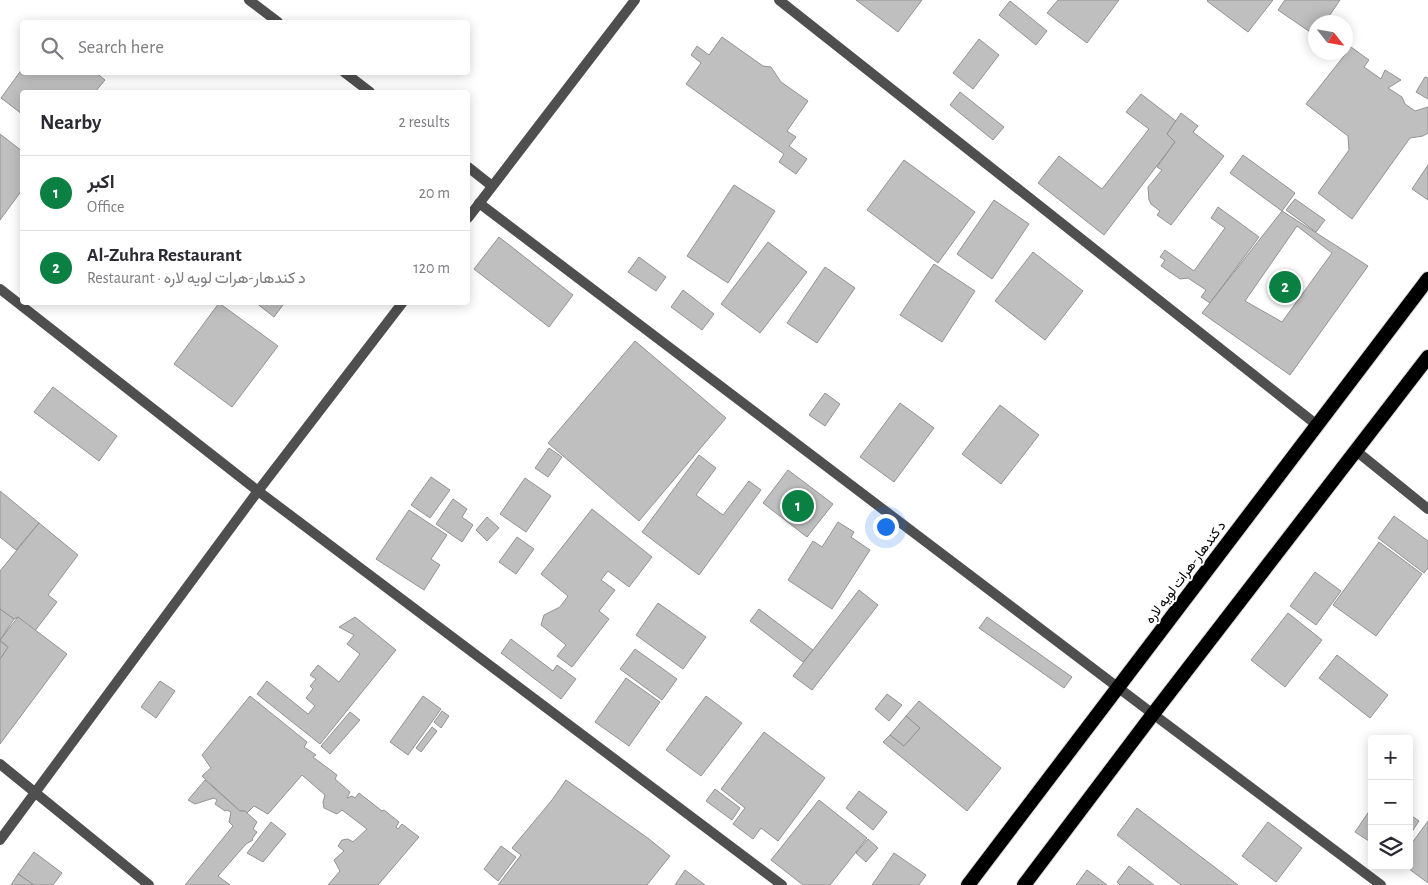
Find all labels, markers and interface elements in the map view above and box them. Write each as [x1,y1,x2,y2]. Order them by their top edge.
north arrow [1308,15,1353,60]
search box [20,20,470,75]
icon: search [38,34,66,62]
text: Search here [78,38,164,57]
text: Nearby [40,112,101,133]
text: 2 results [398,114,450,130]
text: اکبر [87,173,115,192]
text: 1 [53,185,59,201]
text: 20 m [419,185,450,201]
text: Office [87,199,124,215]
text: Al-Zuhra Restaurant [87,246,242,265]
text: 2 [52,260,60,276]
text: 120 m [413,260,450,276]
pin: 2 [1269,268,1301,306]
text: Restaurant · د کندهار-هرات لويه لاره [87,270,306,286]
pin: 1 [782,487,814,525]
your location [873,514,899,540]
street label: د کندهار-هرات لويه لاره [1143,519,1230,627]
map controls [1368,735,1413,870]
button: + [1368,735,1413,780]
button: − [1368,780,1413,825]
button: layers [1368,825,1413,870]

